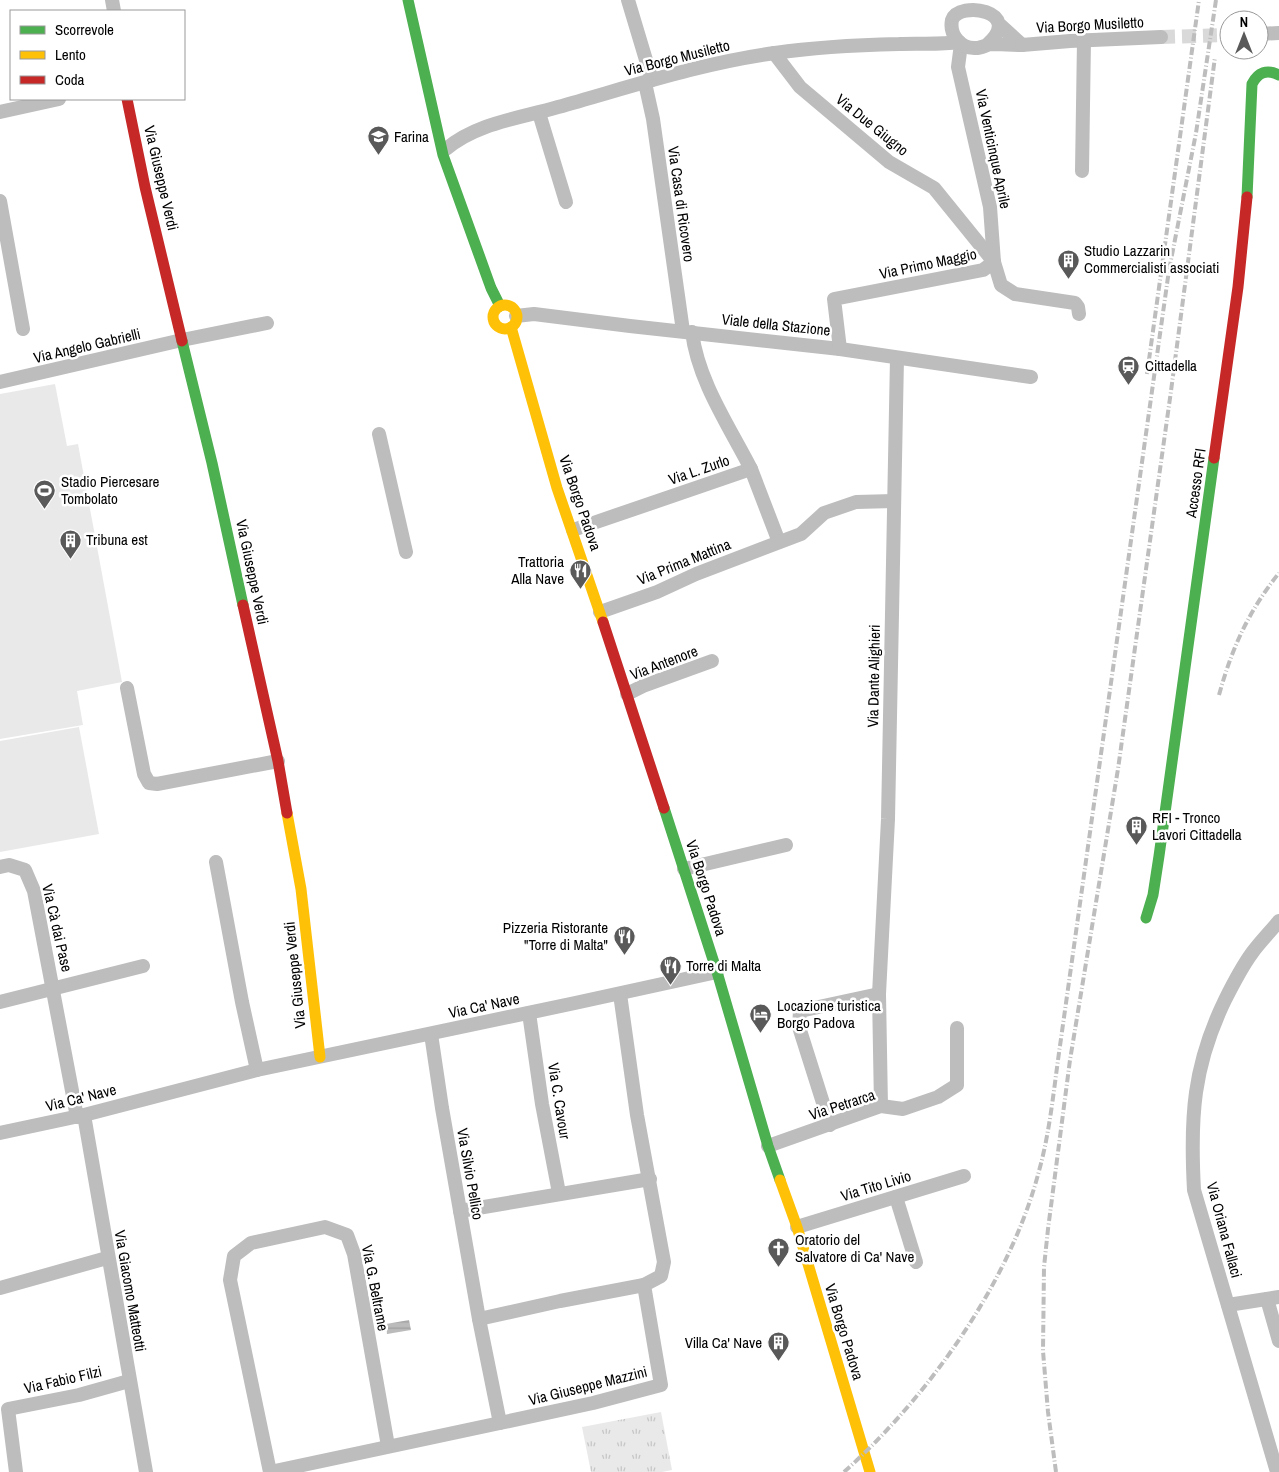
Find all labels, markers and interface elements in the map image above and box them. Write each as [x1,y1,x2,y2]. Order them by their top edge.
legend [10,10,185,100]
north arrow [1219,10,1269,60]
street label: Via Borgo Musiletto [1036,11,1145,38]
text: N [1240,13,1248,31]
text: Scorrevole [55,19,114,40]
street label: Via Borgo Musiletto [622,34,732,81]
text: Lento [55,44,86,65]
text: Coda [55,69,85,90]
street label: Via Venticinque Aprile [971,87,1016,211]
street label: Via Due Giugno [832,89,913,161]
street label: Via Giuseppe Verdi [139,123,184,232]
school or university icon: Farina [366,125,390,156]
place label: Farina [394,126,429,147]
street label: Via Casa di Ricovero [663,145,700,263]
place label: Studio Lazzarin Commercialisti associati [1084,240,1219,278]
street label: Via Primo Maggio [877,243,979,284]
building icon: Studio Lazzarin Commercialisti associati [1056,248,1080,279]
street label: Viale della Stazione [721,308,832,341]
street label: Via Angelo Gabrielli [31,323,142,368]
station icon: Cittadella [1117,354,1141,385]
place label: Cittadella [1145,355,1197,376]
street label: Accesso RFI [1180,447,1211,520]
street label: Via L. Zurlo [665,449,732,490]
street label: Via Borgo Padova [554,452,607,554]
place label: Stadio Piercesare Tombolato [61,471,160,509]
sports icon: Stadio Piercesare Tombolato [33,479,57,510]
street label: Via Giuseppe Verdi [231,517,274,626]
building icon: Tribuna est [58,528,82,559]
place label: Tribuna est [86,529,148,550]
street label: Via Prima Mattina [634,533,734,590]
place label: Trattoria Alla Nave [510,551,564,589]
restaurant icon: Trattoria Alla Nave [568,559,592,590]
street label: Via Dante Alighieri [862,624,885,728]
street label: Via Antenore [627,640,701,685]
place label: RFI - Tronco Lavori Cittadella [1152,807,1242,845]
building icon: RFI - Tronco Lavori Cittadella [1124,815,1148,846]
street label: Via Borgo Padova [681,837,732,939]
street label: Via Cà dai Pase [37,882,78,974]
place label: Pizzeria Ristorante "Torre di Malta" [503,917,608,955]
street label: Via Giuseppe Verdi [278,921,311,1029]
restaurant icon: Pizzeria Ristorante "Torre di Malta" [612,925,636,956]
restaurant icon: Torre di Malta [658,954,682,985]
place label: Torre di Malta [686,955,761,976]
street label: Via Ca' Nave [447,988,521,1023]
place label: Locazione turistica Borgo Padova [777,995,881,1033]
hotel icon: Locazione turistica Borgo Padova [749,1003,773,1034]
street label: Via C. Cavour [543,1061,576,1141]
street label: Via Ca' Nave [43,1079,118,1116]
street label: Via Petrarca [806,1084,878,1125]
street label: Via Silvio Pellico [452,1126,489,1222]
street label: Via Tito Livio [838,1165,914,1206]
street label: Via Oriana Fallaci [1202,1180,1247,1280]
street label: Via Giacomo Matteotti [109,1229,152,1353]
place label: Oratorio del Salvatore di Ca' Nave [795,1229,914,1267]
church icon: Oratorio del Salvatore di Ca' Nave [767,1237,791,1268]
street label: Via G. Beltrame [357,1243,394,1333]
street label: Via Borgo Padova [820,1281,869,1383]
building icon: Villa Ca' Nave [766,1331,790,1362]
place label: Villa Ca' Nave [685,1332,762,1353]
street label: Via Fabio Filzi [22,1360,104,1399]
street label: Via Giuseppe Mazzini [526,1361,649,1410]

